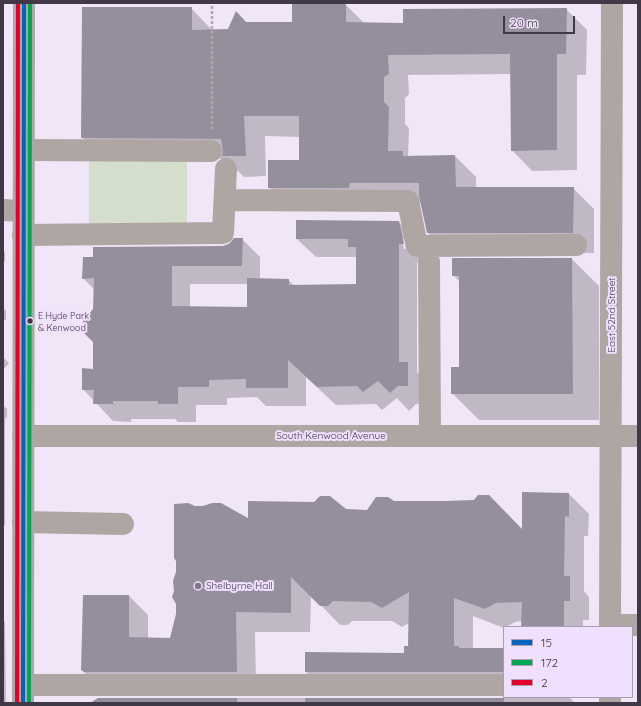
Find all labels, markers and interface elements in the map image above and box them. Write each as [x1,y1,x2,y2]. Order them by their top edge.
scale bar [505,8,577,34]
text: 20 m [510,15,538,30]
street label: East 52nd Street [606,277,618,353]
place label: E Hyde Park & Kenwood [38,311,89,332]
marker: E Hyde Park & Kenwood [25,316,35,326]
street label: South Kenwood Avenue [276,430,386,442]
place label: Shelbyrne Hall [206,580,273,592]
marker: Shelbyrne Hall [193,581,203,591]
legend [503,626,633,698]
text: 15 [541,635,552,650]
text: 172 [541,655,558,670]
text: 2 [541,675,548,690]

